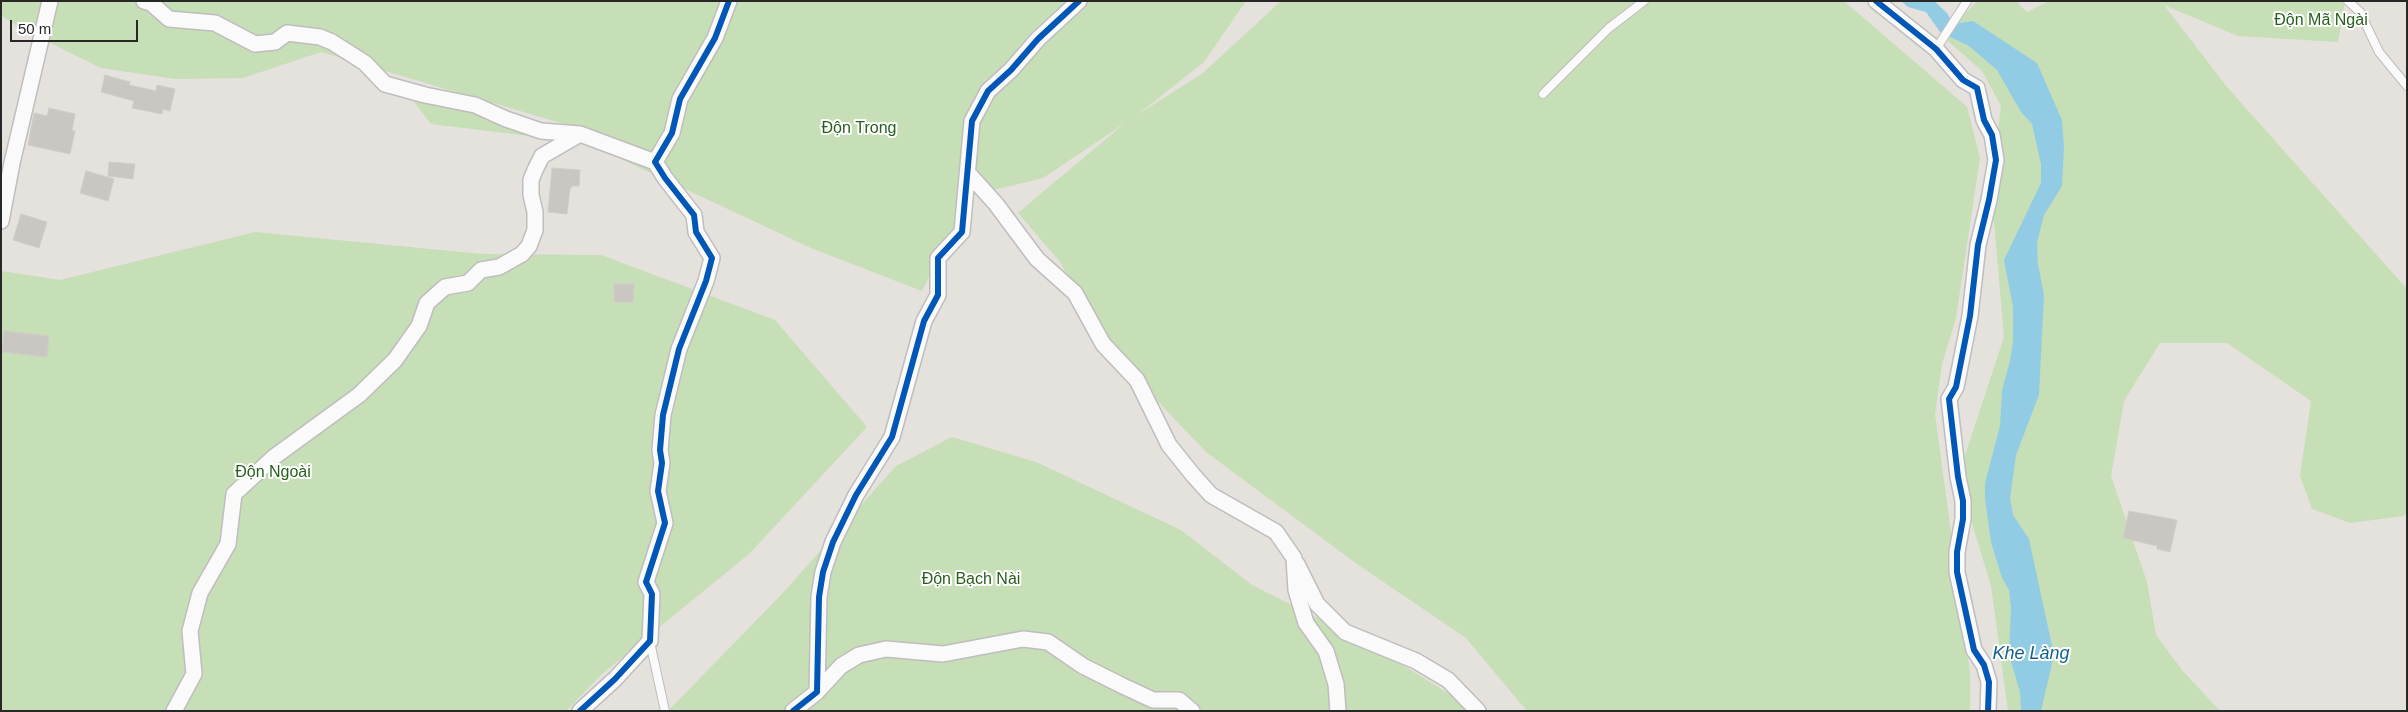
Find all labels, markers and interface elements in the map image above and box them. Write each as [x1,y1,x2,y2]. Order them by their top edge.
scale bar [12,10,140,42]
park label: Độn Mã Ngài [2274,11,2368,31]
text: 50 m [18,20,51,37]
park label: Độn Trong [822,119,896,139]
park label: Độn Ngoài [235,463,311,483]
park label: Độn Bạch Nài [922,570,1020,590]
water label: Khe Làng [1992,643,2070,665]

